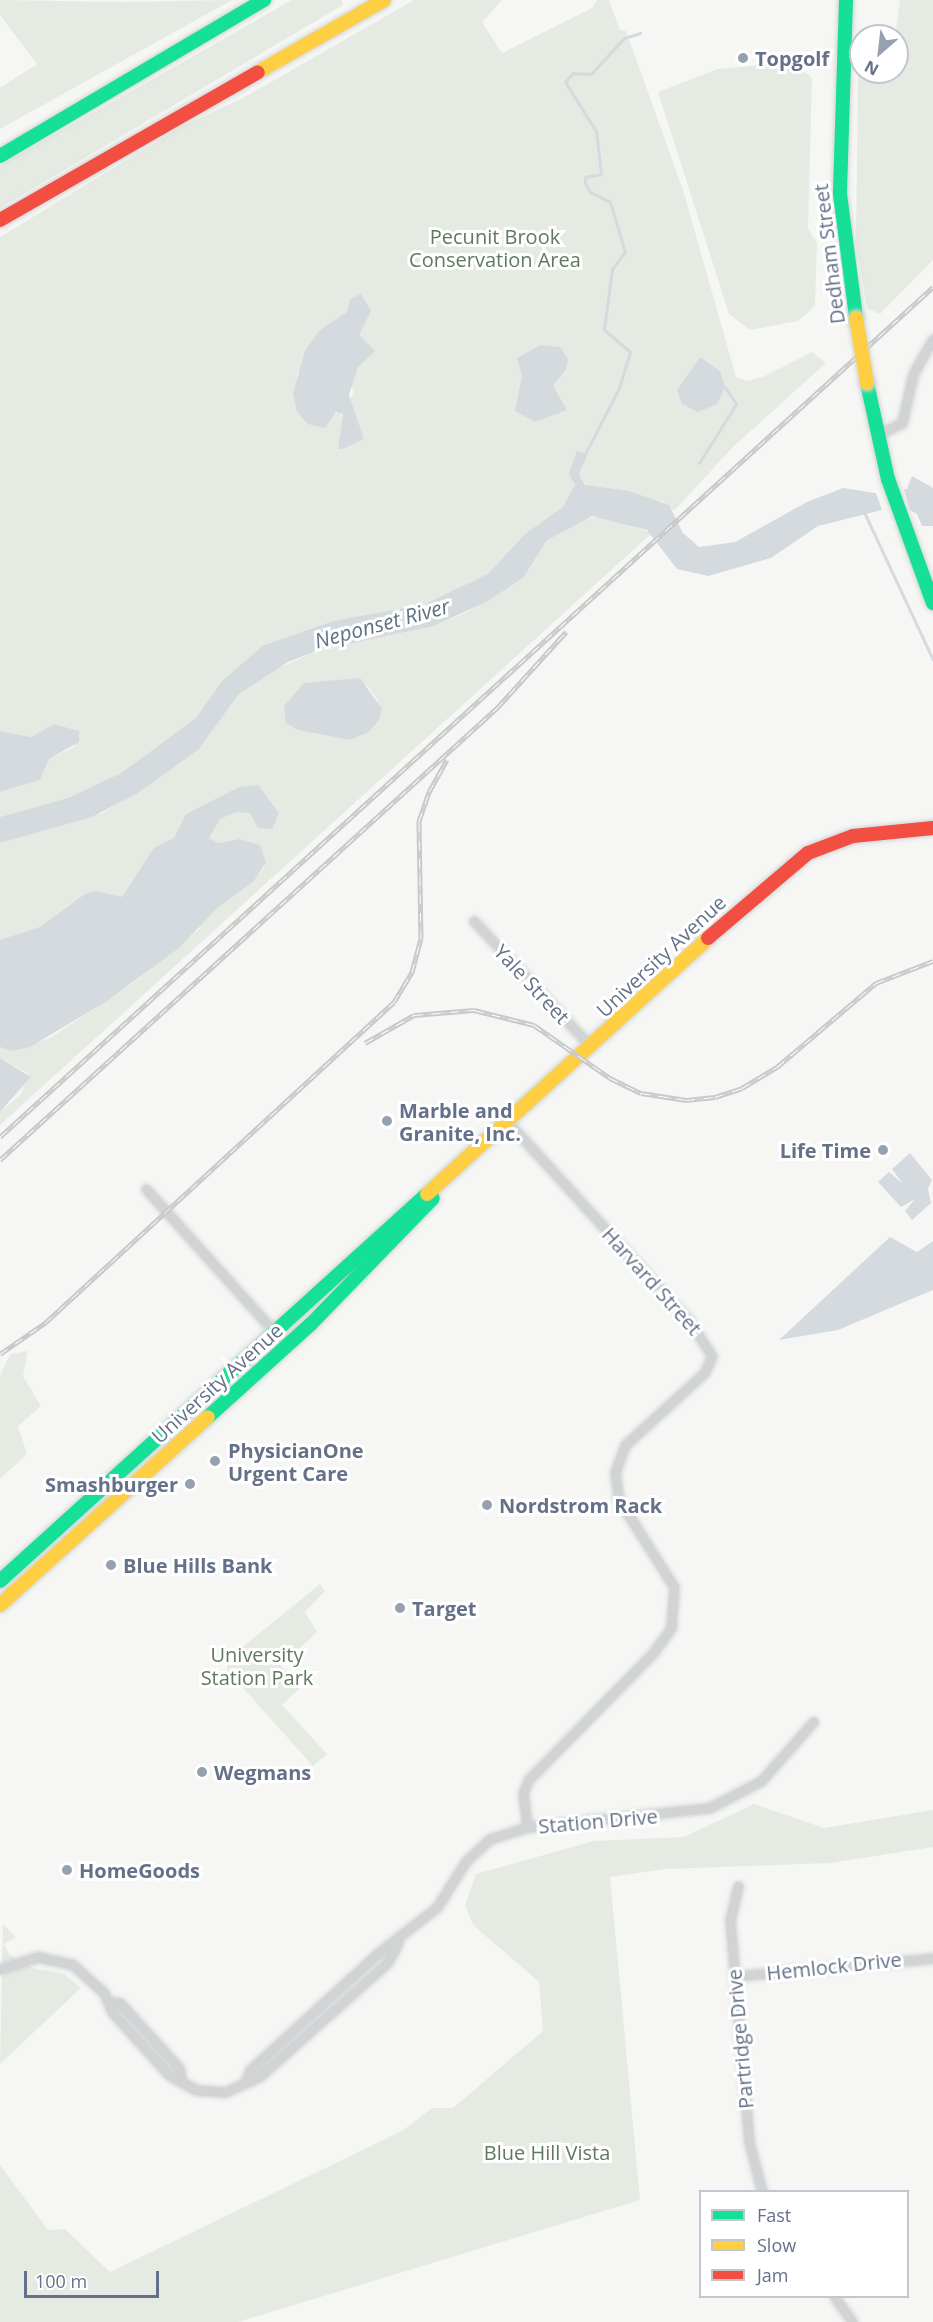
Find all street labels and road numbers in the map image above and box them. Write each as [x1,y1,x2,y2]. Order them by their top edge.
street label: Dedham Street [809,183,849,325]
street label: University Avenue [591,890,731,1022]
street label: Yale Street [489,939,575,1029]
street label: Harvard Street [597,1222,707,1340]
street label: University Avenue [147,1318,287,1448]
street label: Station Drive [537,1804,659,1838]
street label: Hemlock Drive [765,1947,903,1985]
street label: Partridge Drive [722,1968,758,2110]

